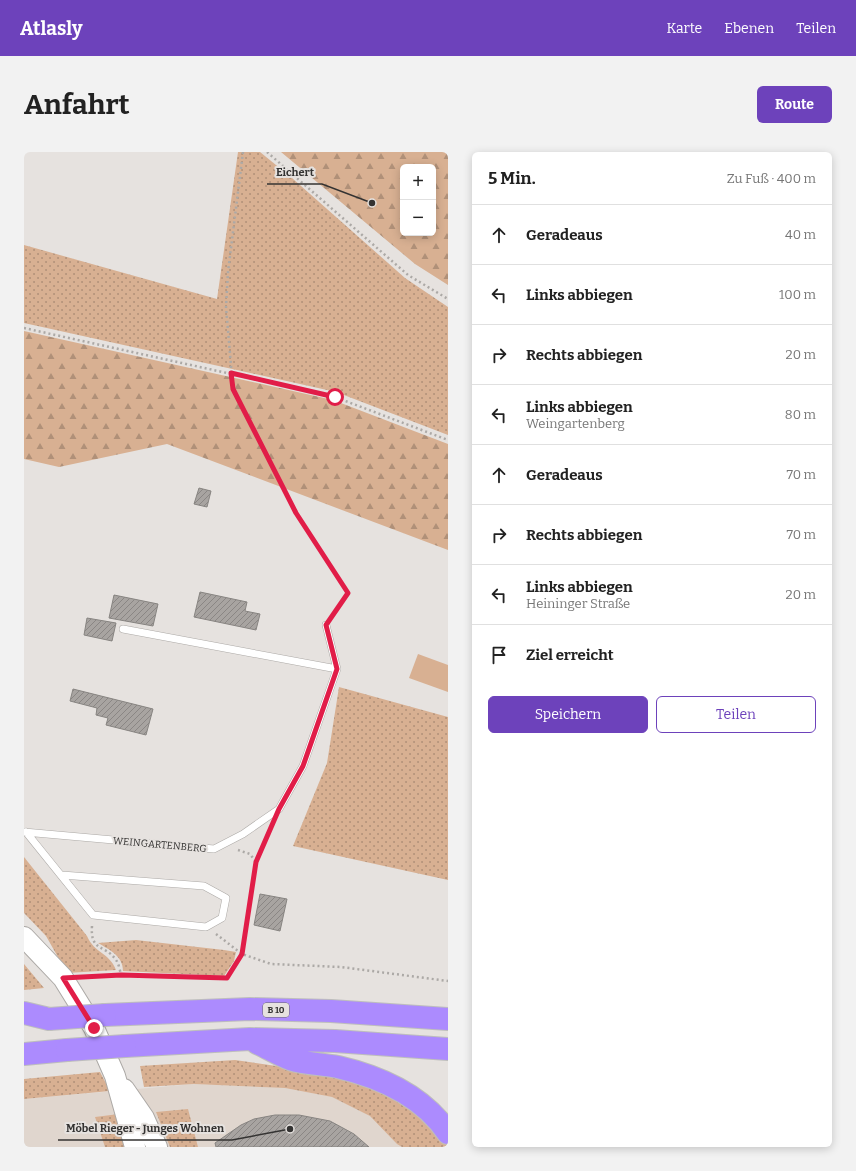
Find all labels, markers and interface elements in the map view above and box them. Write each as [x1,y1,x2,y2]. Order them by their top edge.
text: Atlasly [20,17,82,40]
text: Karte [667,20,702,37]
text: Ebenen [724,20,774,37]
text: Teilen [796,20,836,37]
button: Route [757,86,832,123]
text: Anfahrt [24,88,130,121]
callout: Eichert [267,161,322,184]
map controls [400,164,436,236]
button: + [400,164,436,200]
text: Eichert [276,166,315,179]
text: 5 Min. [488,168,536,189]
text: Zu Fuß · 400 m [727,171,816,186]
button: − [400,200,436,236]
icon: ahead [488,224,510,246]
text: Geradeaus [526,226,603,244]
text: 40 m [785,227,816,242]
icon: left [488,284,510,306]
text: Links abbiegen [526,286,633,304]
text: 100 m [779,287,816,302]
icon: right [488,344,510,366]
text: Rechts abbiegen [526,346,642,364]
text: 20 m [786,347,816,362]
route start [326,388,344,406]
text: Links abbiegen [526,398,633,416]
icon: left [488,404,510,426]
text: 80 m [785,407,816,422]
text: Weingartenberg [526,416,625,431]
icon: ahead [488,464,510,486]
text: Geradeaus [526,466,603,484]
text: 70 m [786,467,816,482]
icon: right [488,524,510,546]
text: Rechts abbiegen [526,526,642,544]
text: 70 m [786,527,816,542]
text: Links abbiegen [526,578,633,596]
icon: left [488,584,510,606]
text: 20 m [786,587,816,602]
text: Heininger Straße [526,596,630,611]
icon: arrive [488,644,510,666]
text: Ziel erreicht [526,646,614,664]
button: Speichern [488,696,648,733]
button: Teilen [656,696,816,733]
street label: WEINGARTENBERG [113,835,208,855]
road number: B 10 [263,1003,289,1017]
route end [85,1019,103,1037]
callout: Möbel Rieger - Junges Wohnen [58,1117,232,1140]
text: Möbel Rieger - Junges Wohnen [66,1122,224,1135]

